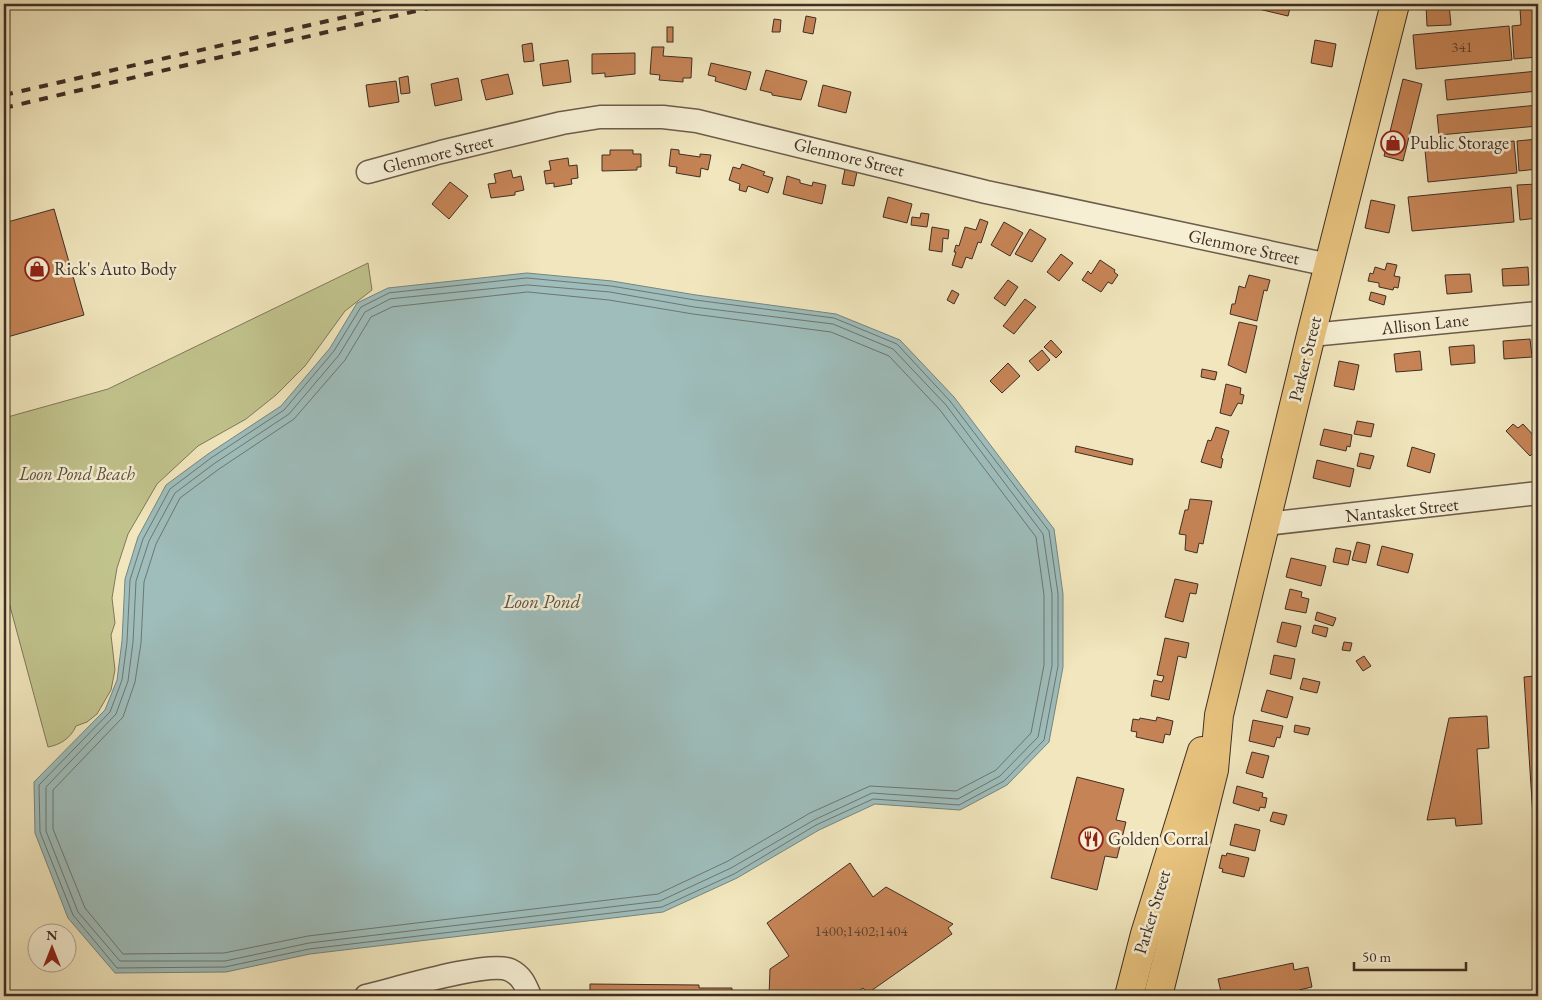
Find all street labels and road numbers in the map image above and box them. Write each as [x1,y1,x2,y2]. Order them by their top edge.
street label: Glenmore Street [380,129,496,178]
street label: Glenmore Street [791,132,907,181]
street label: Glenmore Street [1186,224,1302,270]
street label: Allison Lane [1379,307,1470,340]
street label: Parker Street [1283,314,1326,404]
street label: Nantasket Street [1344,492,1460,527]
street label: Parker Street [1128,867,1175,957]

